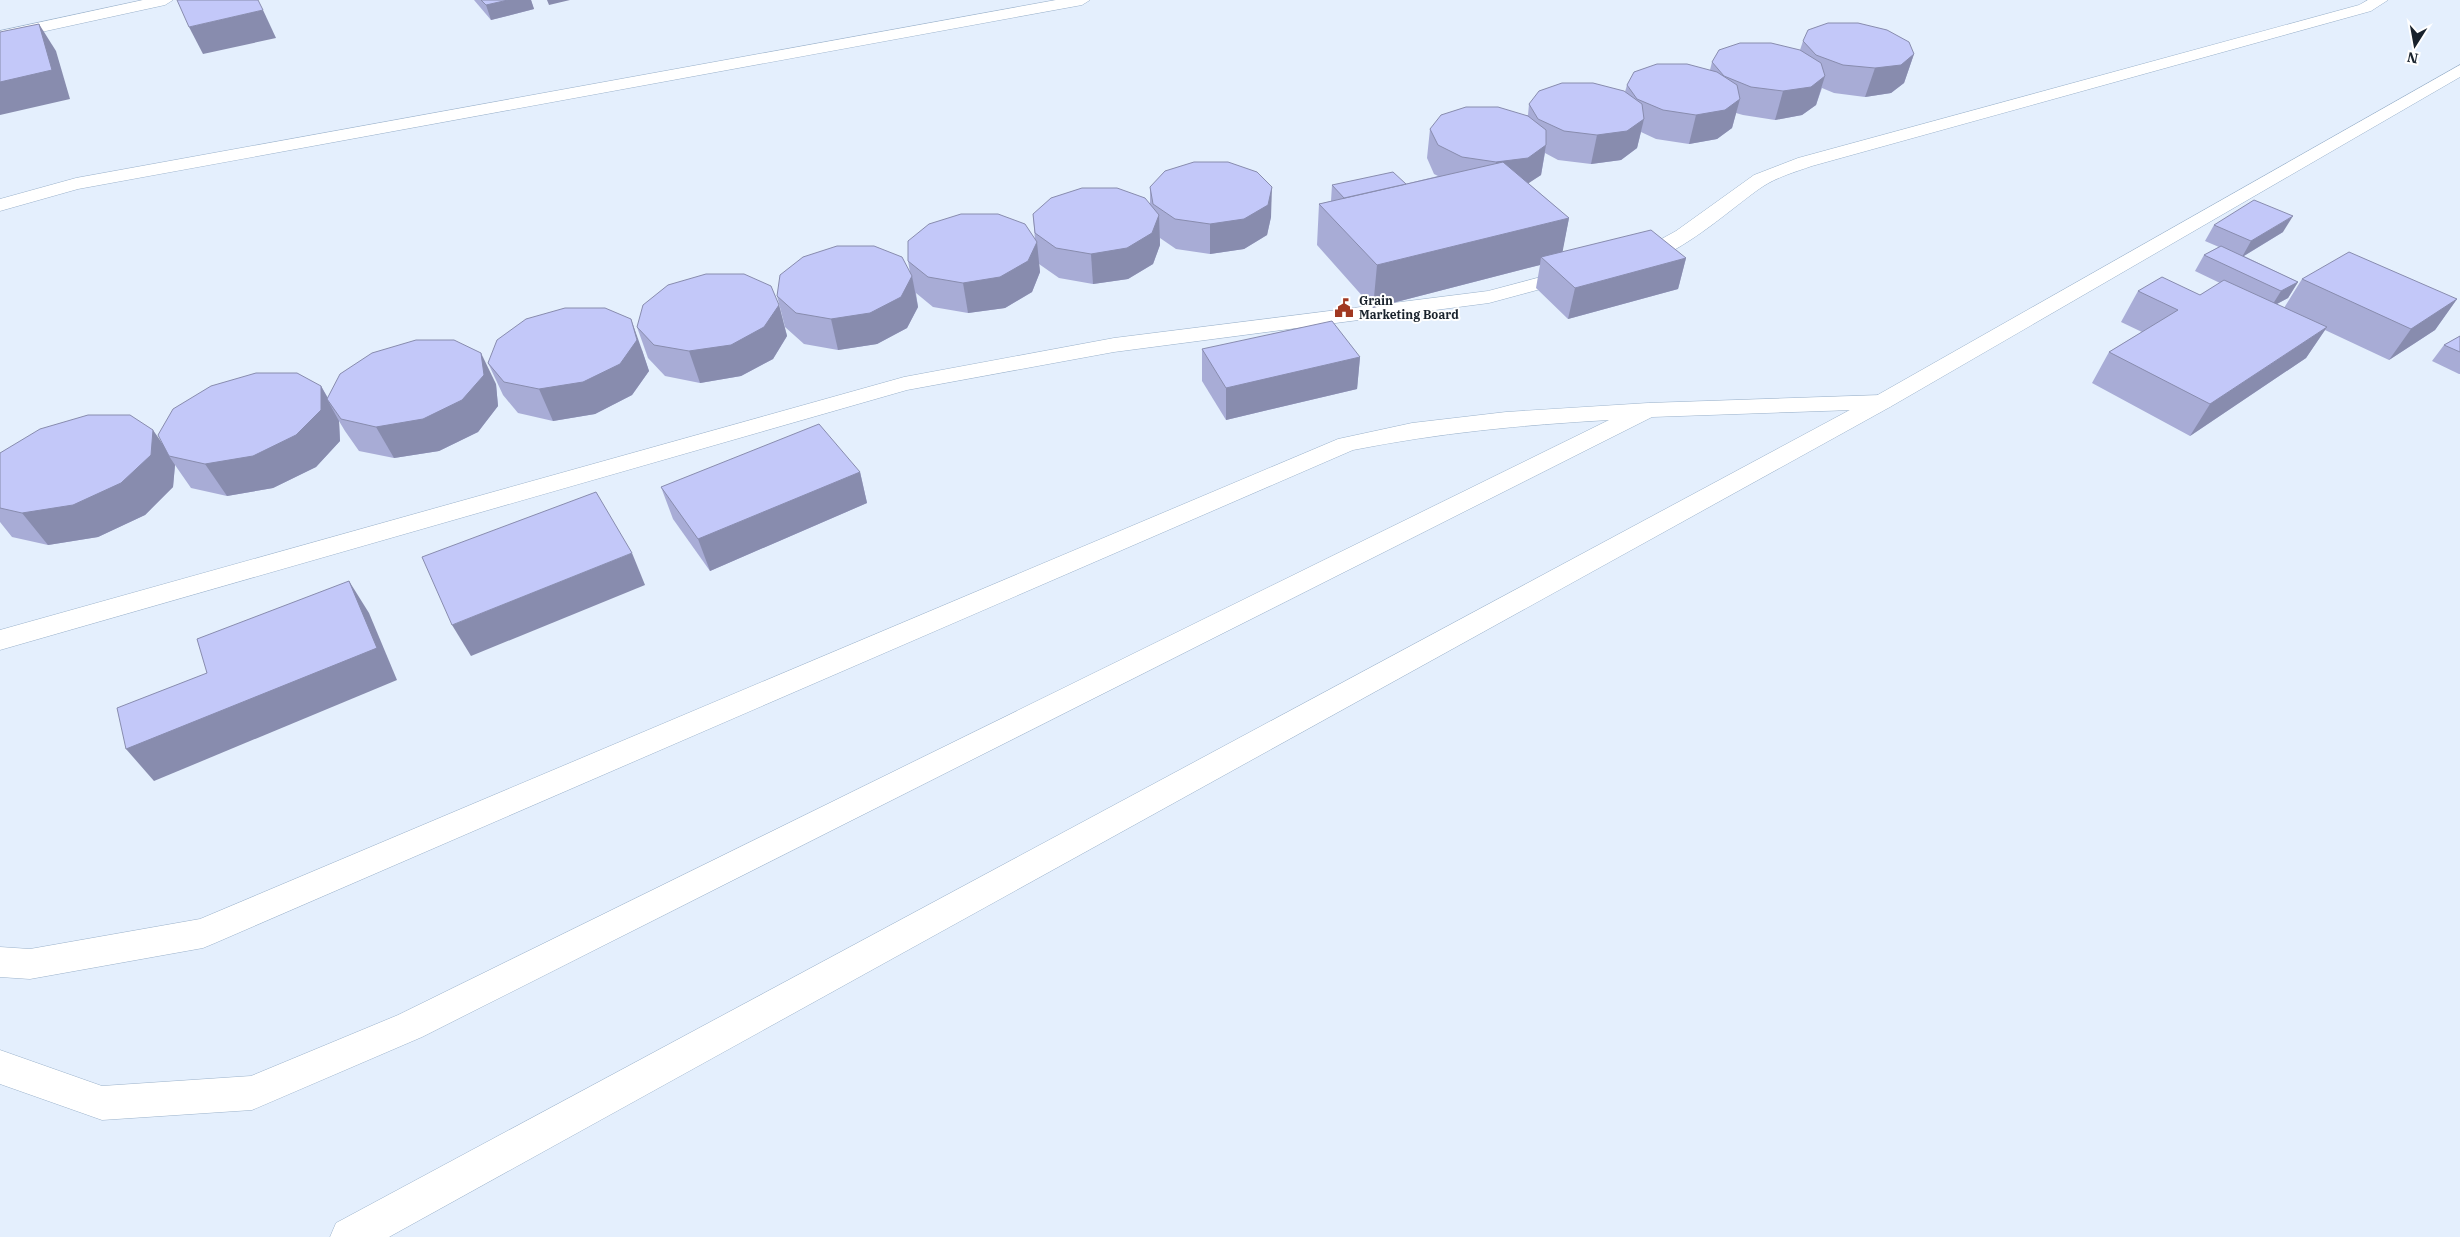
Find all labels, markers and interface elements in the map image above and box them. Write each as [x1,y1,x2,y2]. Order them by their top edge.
north arrow [2390,20,2440,70]
text: N [2405,48,2420,68]
place label: Grain Marketing Board [1359,293,1459,322]
public building icon: Grain Marketing Board [1333,297,1355,319]

